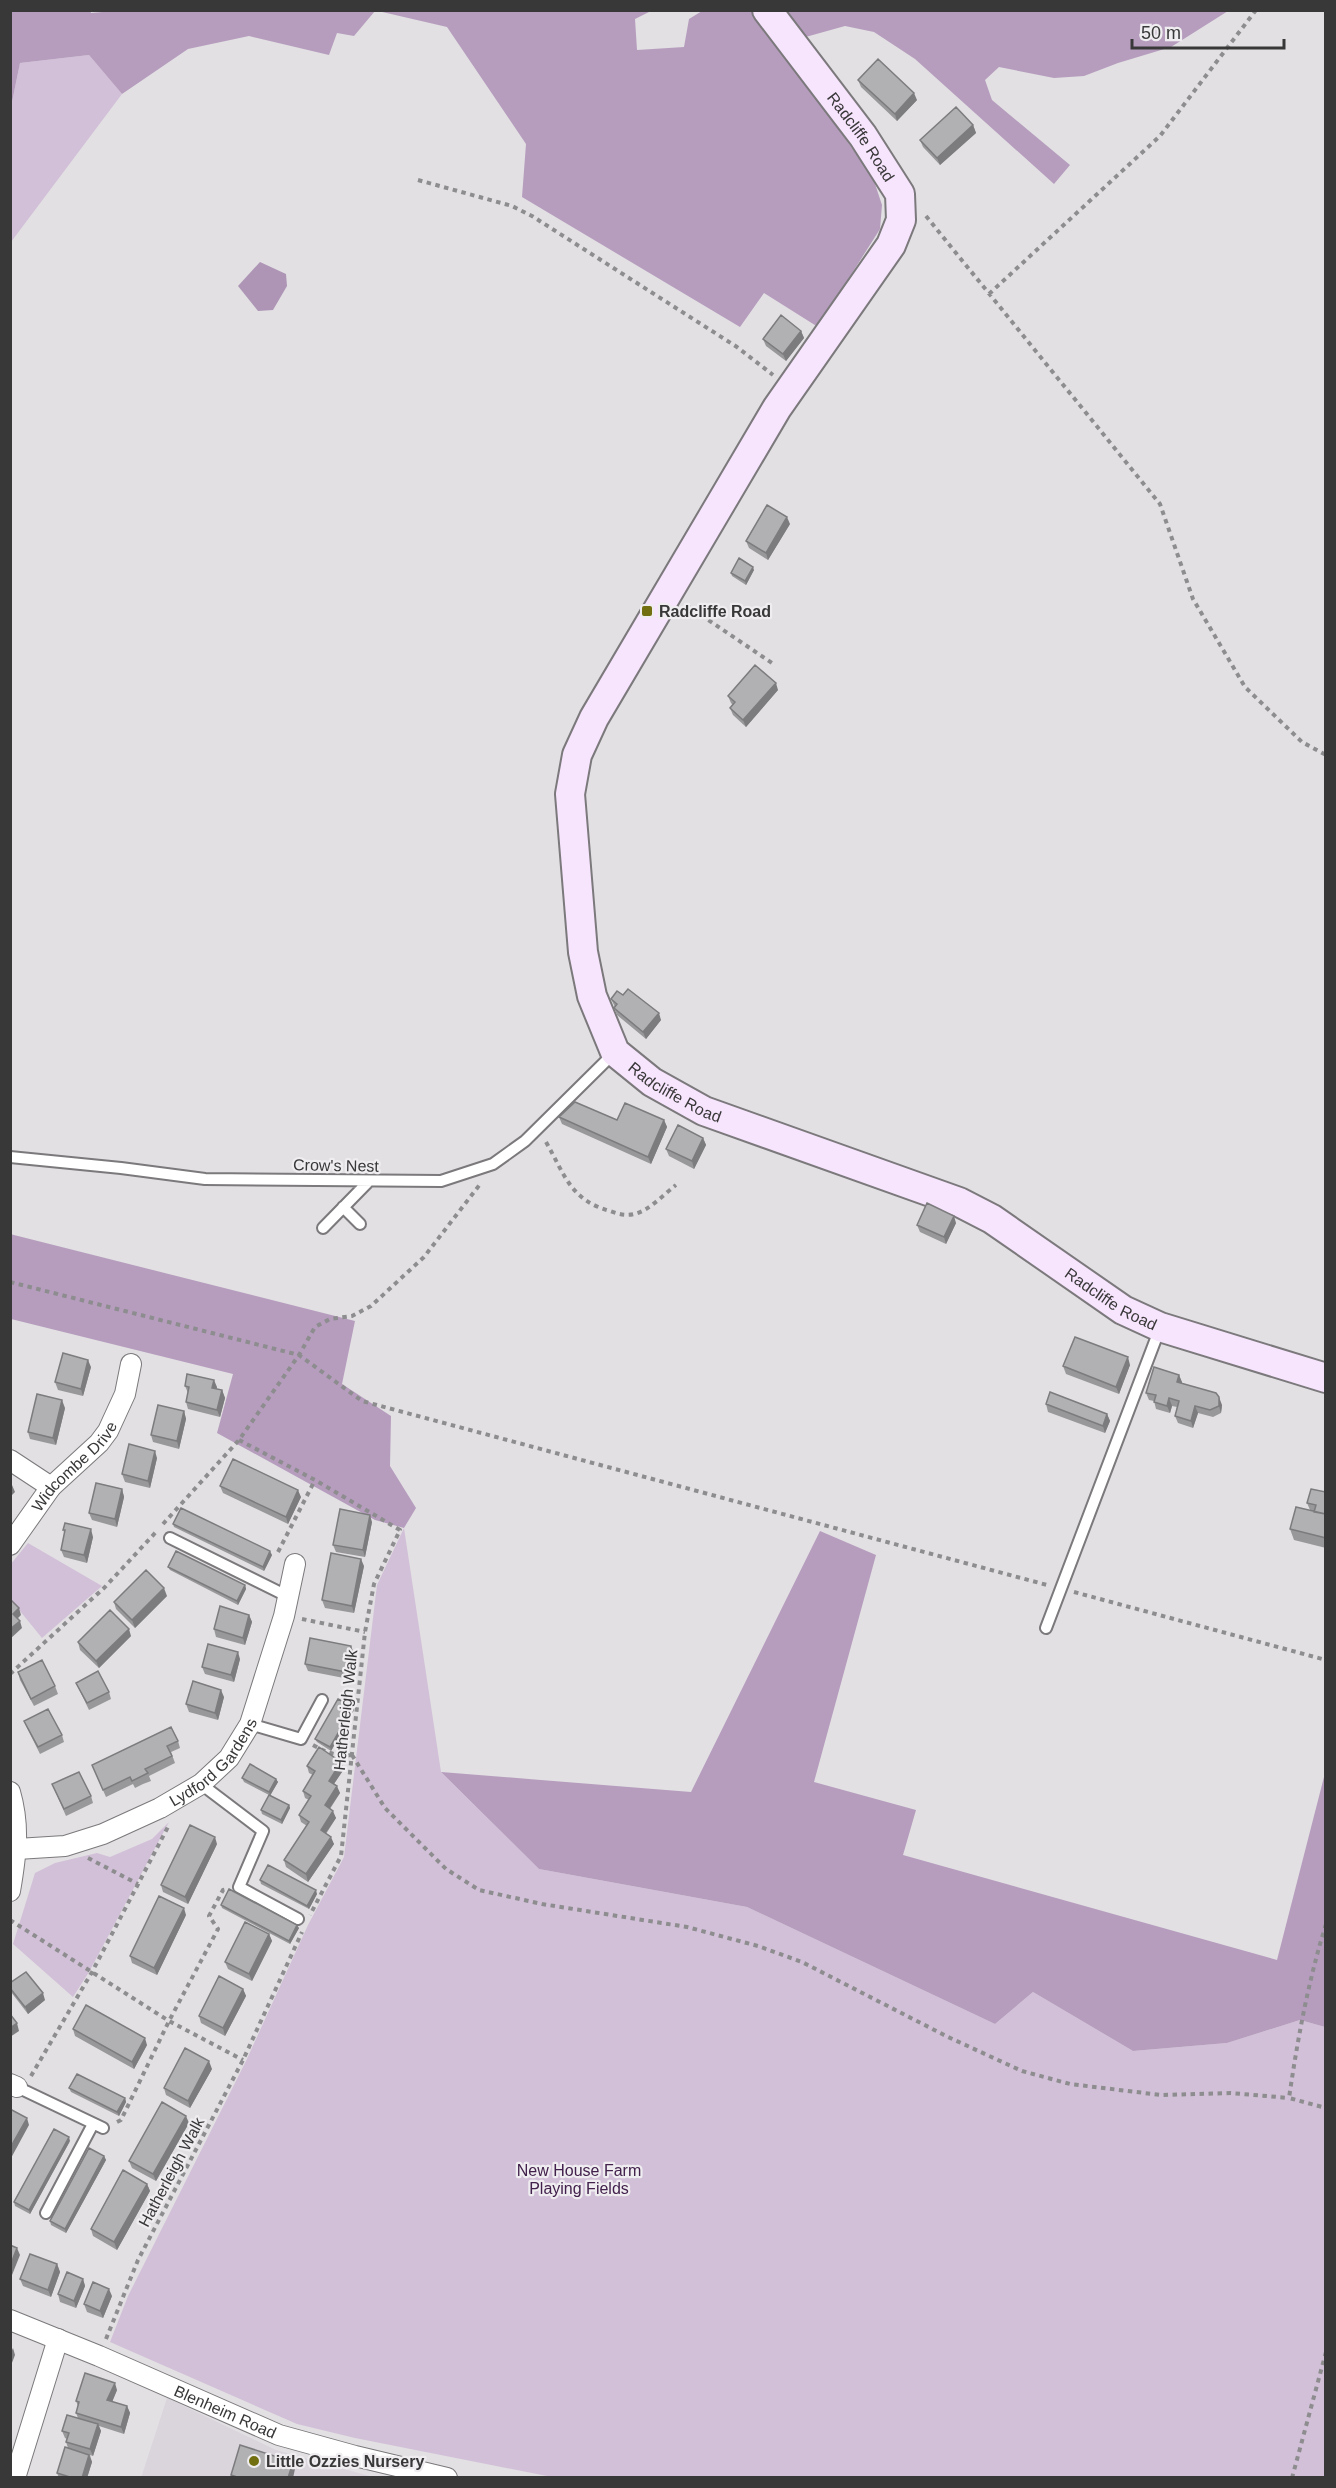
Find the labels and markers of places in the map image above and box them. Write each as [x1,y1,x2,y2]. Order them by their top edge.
place label: Radcliffe Road [659,603,771,620]
marker: Radcliffe Road [640,604,654,618]
place label: Little Ozzies Nursery [266,2453,424,2470]
marker: Little Ozzies Nursery [247,2454,261,2468]

